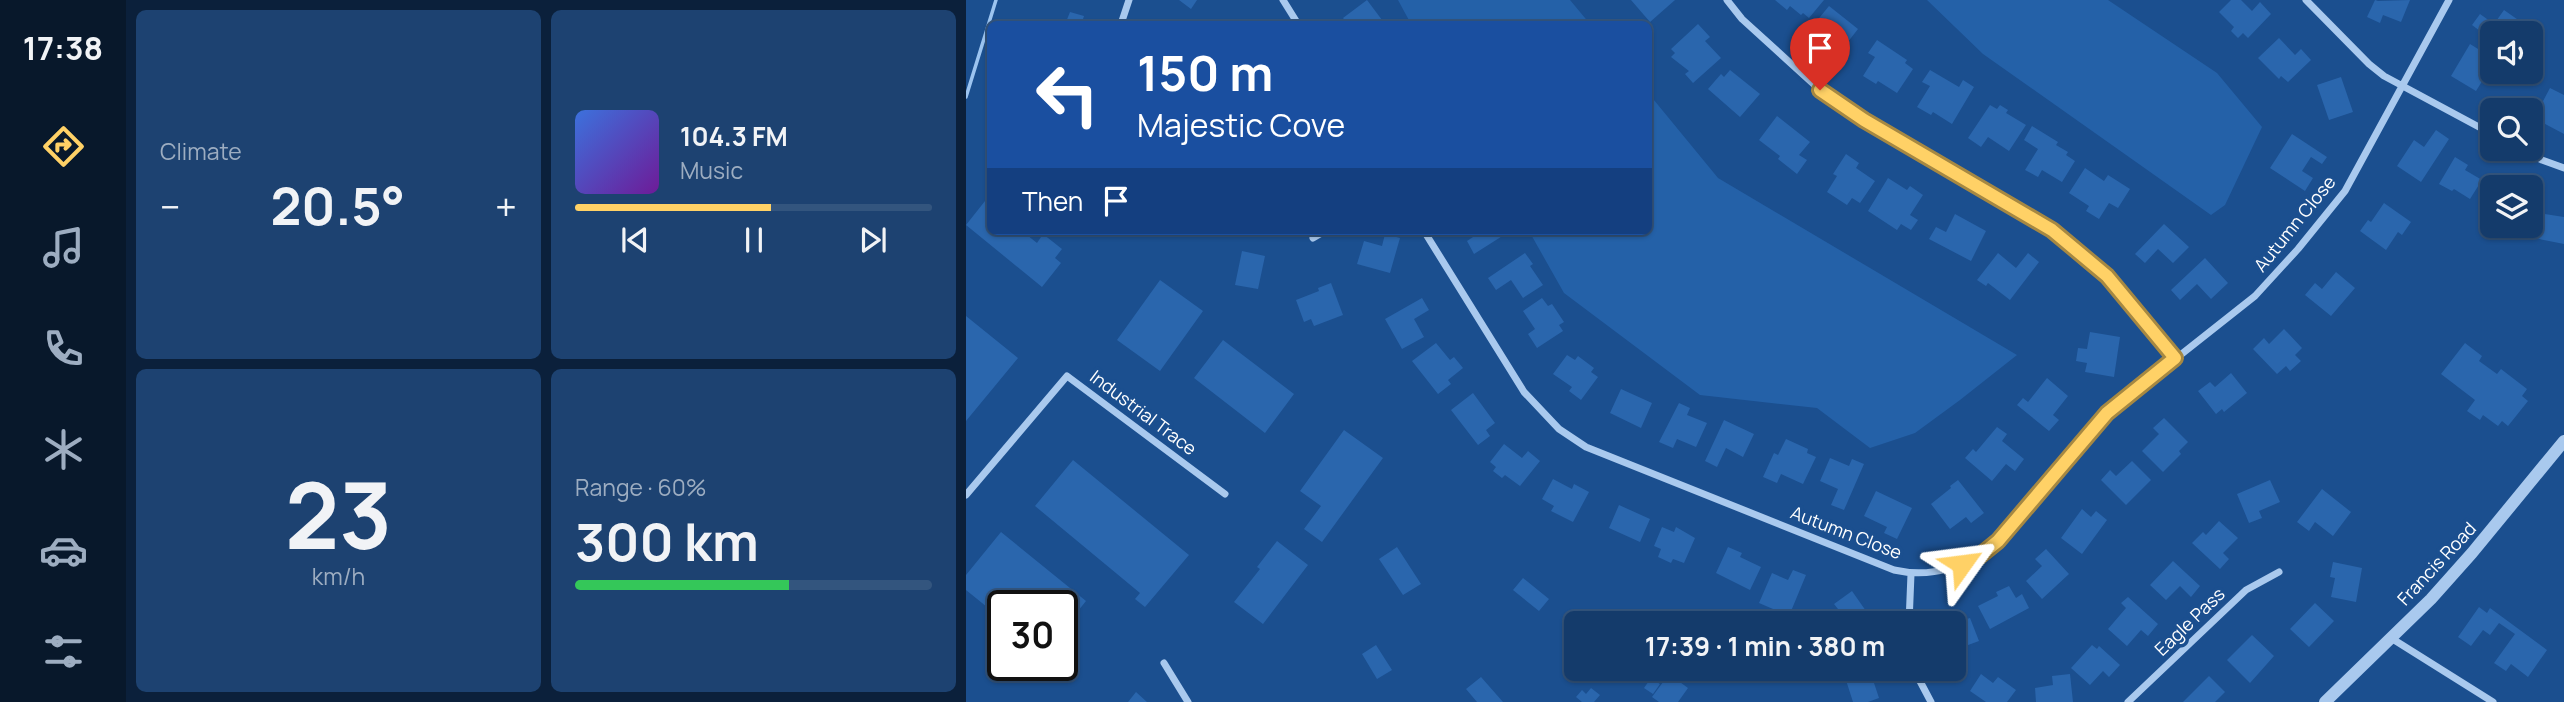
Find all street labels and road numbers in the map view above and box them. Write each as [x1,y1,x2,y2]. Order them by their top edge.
street label: Autumn Close [2248,170,2340,276]
street label: Industrial Trace [1085,364,1202,460]
street label: Autumn Close [1787,500,1905,564]
street label: Francis Road [2392,517,2481,610]
street label: Eagle Pass [2149,582,2230,661]

